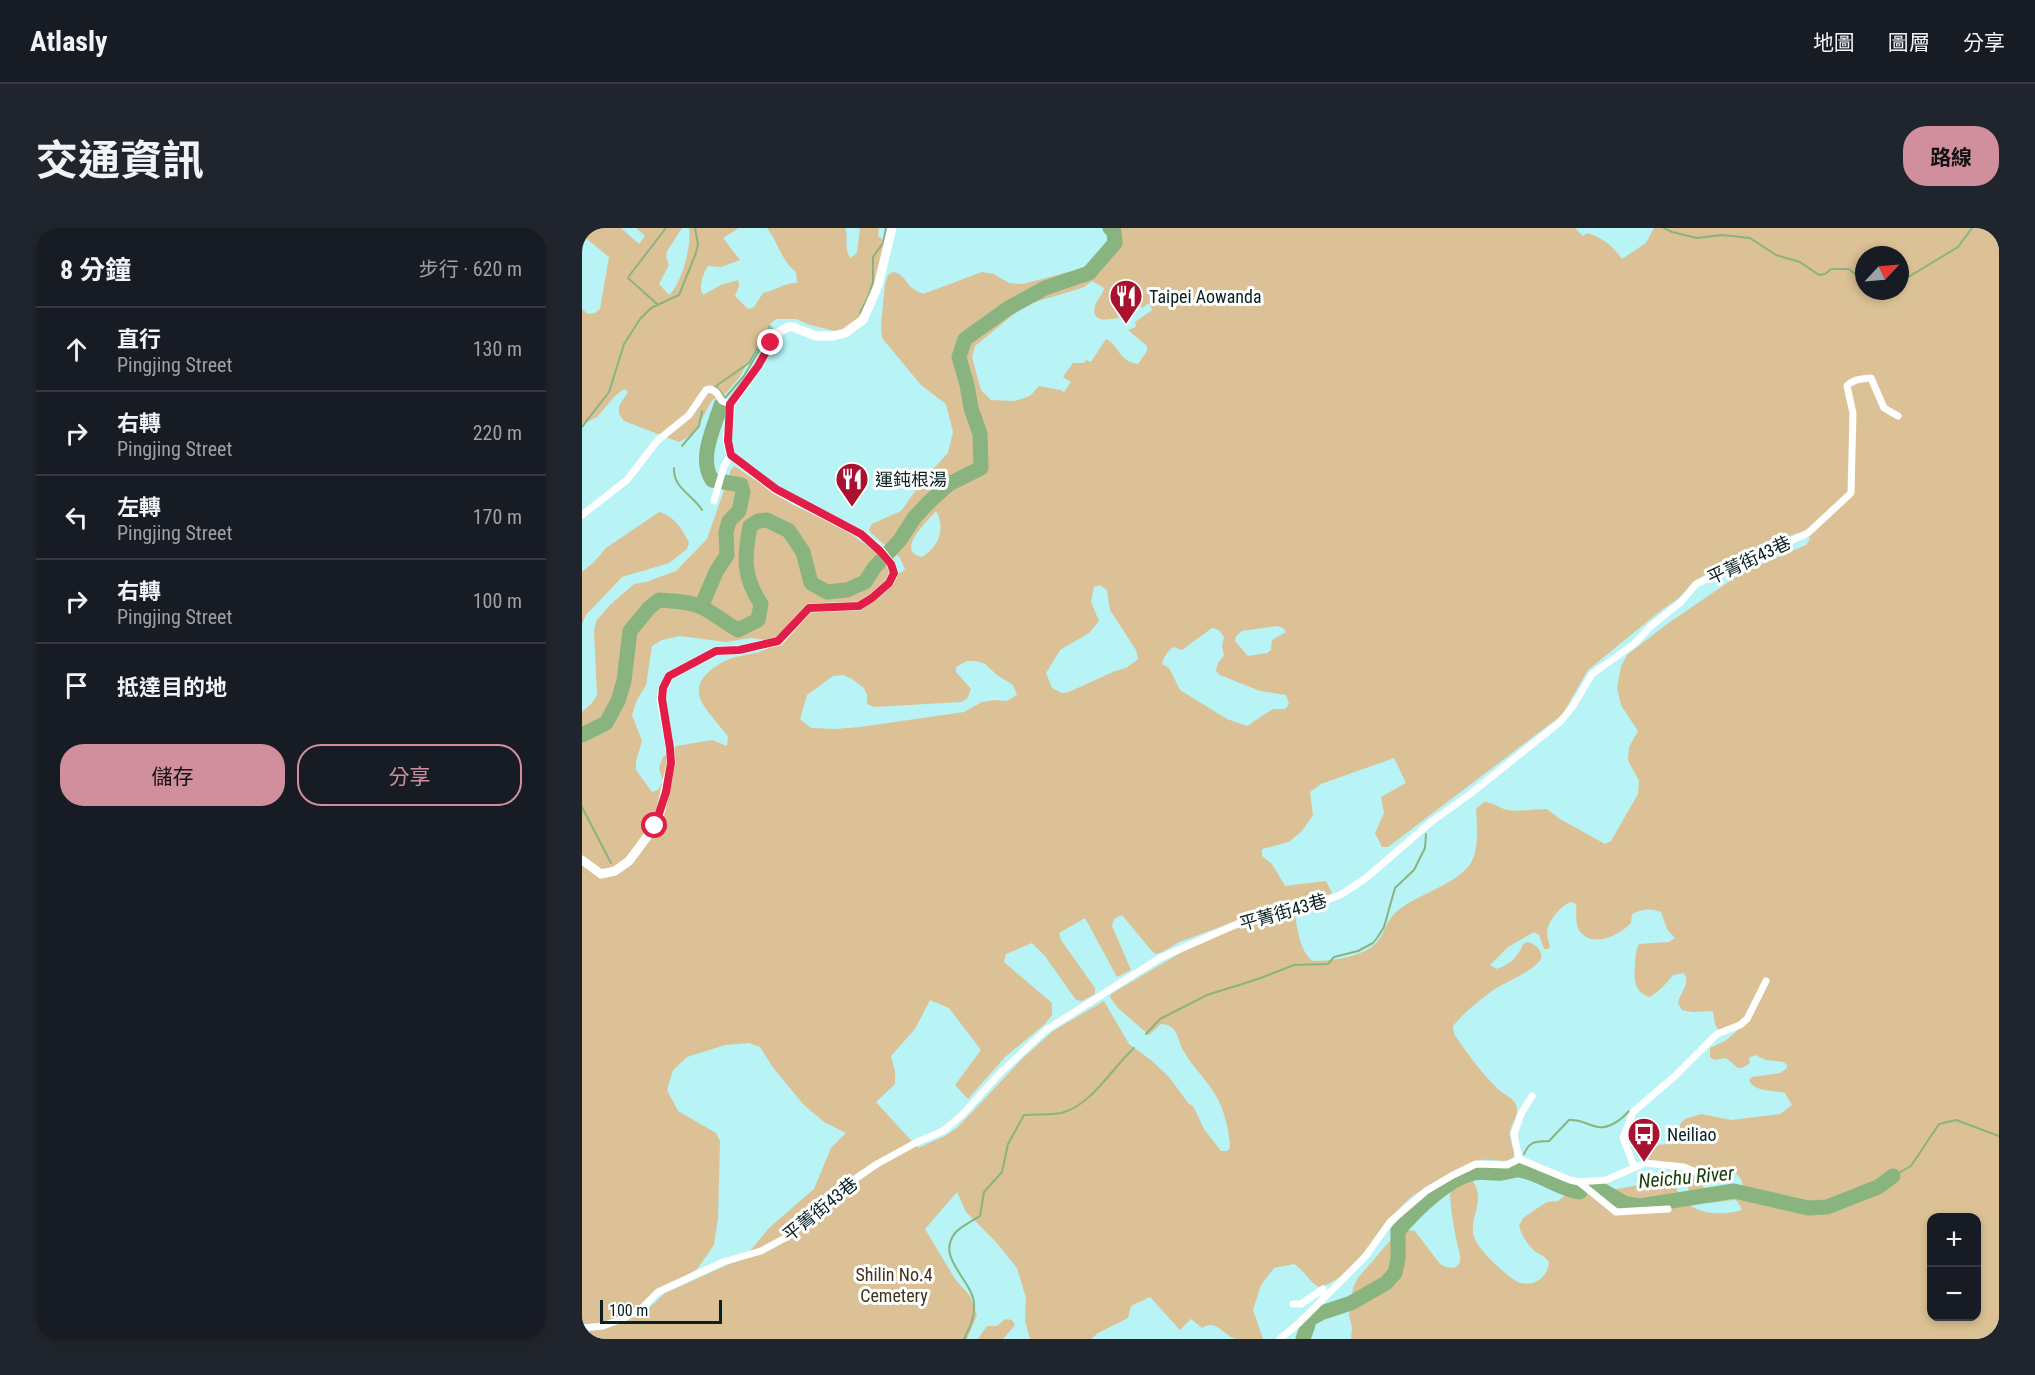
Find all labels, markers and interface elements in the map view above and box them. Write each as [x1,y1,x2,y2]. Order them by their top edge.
text: Atlasly [30,25,108,58]
text: 地圖 [1813,31,1855,55]
text: 圖層 [1888,31,1930,55]
text: 分享 [1963,31,2005,55]
button: 路線 [1903,126,1999,186]
text: 交通資訊 [36,136,204,185]
north arrow [1855,246,1909,300]
text: 8 分鐘 [60,255,131,285]
text: 步行 · 620 m [419,257,522,281]
restaurant icon: Taipei Aowanda [1108,278,1144,325]
place label: Taipei Aowanda [1149,286,1262,307]
text: 直行 [117,327,161,352]
route end [757,329,783,355]
icon: ahead [60,333,93,366]
text: 130 m [473,337,522,361]
text: Pingjing Street [117,353,232,377]
text: 右轉 [117,411,161,436]
icon: right [60,417,93,450]
text: 220 m [473,421,522,445]
text: Pingjing Street [117,437,232,461]
restaurant icon: 運鈍根湯 [834,461,870,508]
place label: 運鈍根湯 [875,469,947,490]
text: 左轉 [117,495,161,520]
icon: left [60,501,93,534]
text: 170 m [473,505,522,529]
text: Pingjing Street [117,521,232,545]
street label: 平菁街43巷 [1704,532,1794,588]
text: 右轉 [117,579,161,604]
icon: right [60,585,93,618]
text: 100 m [473,589,522,613]
text: Pingjing Street [117,605,232,629]
icon: arrive [60,669,93,702]
text: 抵達目的地 [117,675,227,700]
button: 儲存 [60,744,285,806]
button: 分享 [297,744,522,806]
route start [641,812,667,838]
street label: 平菁街43巷 [1237,890,1329,934]
bus stop icon: Neiliao [1626,1116,1662,1163]
place label: Neiliao [1667,1124,1717,1145]
water label: Neichu River [1637,1161,1736,1193]
street label: 平菁街43巷 [779,1173,861,1245]
map controls [1927,1213,1981,1321]
button: + [1927,1213,1981,1267]
park label: Shilin No.4 Cemetery [855,1264,933,1306]
button: − [1927,1267,1981,1321]
scale bar [600,1297,722,1324]
text: 100 m [609,1301,648,1320]

